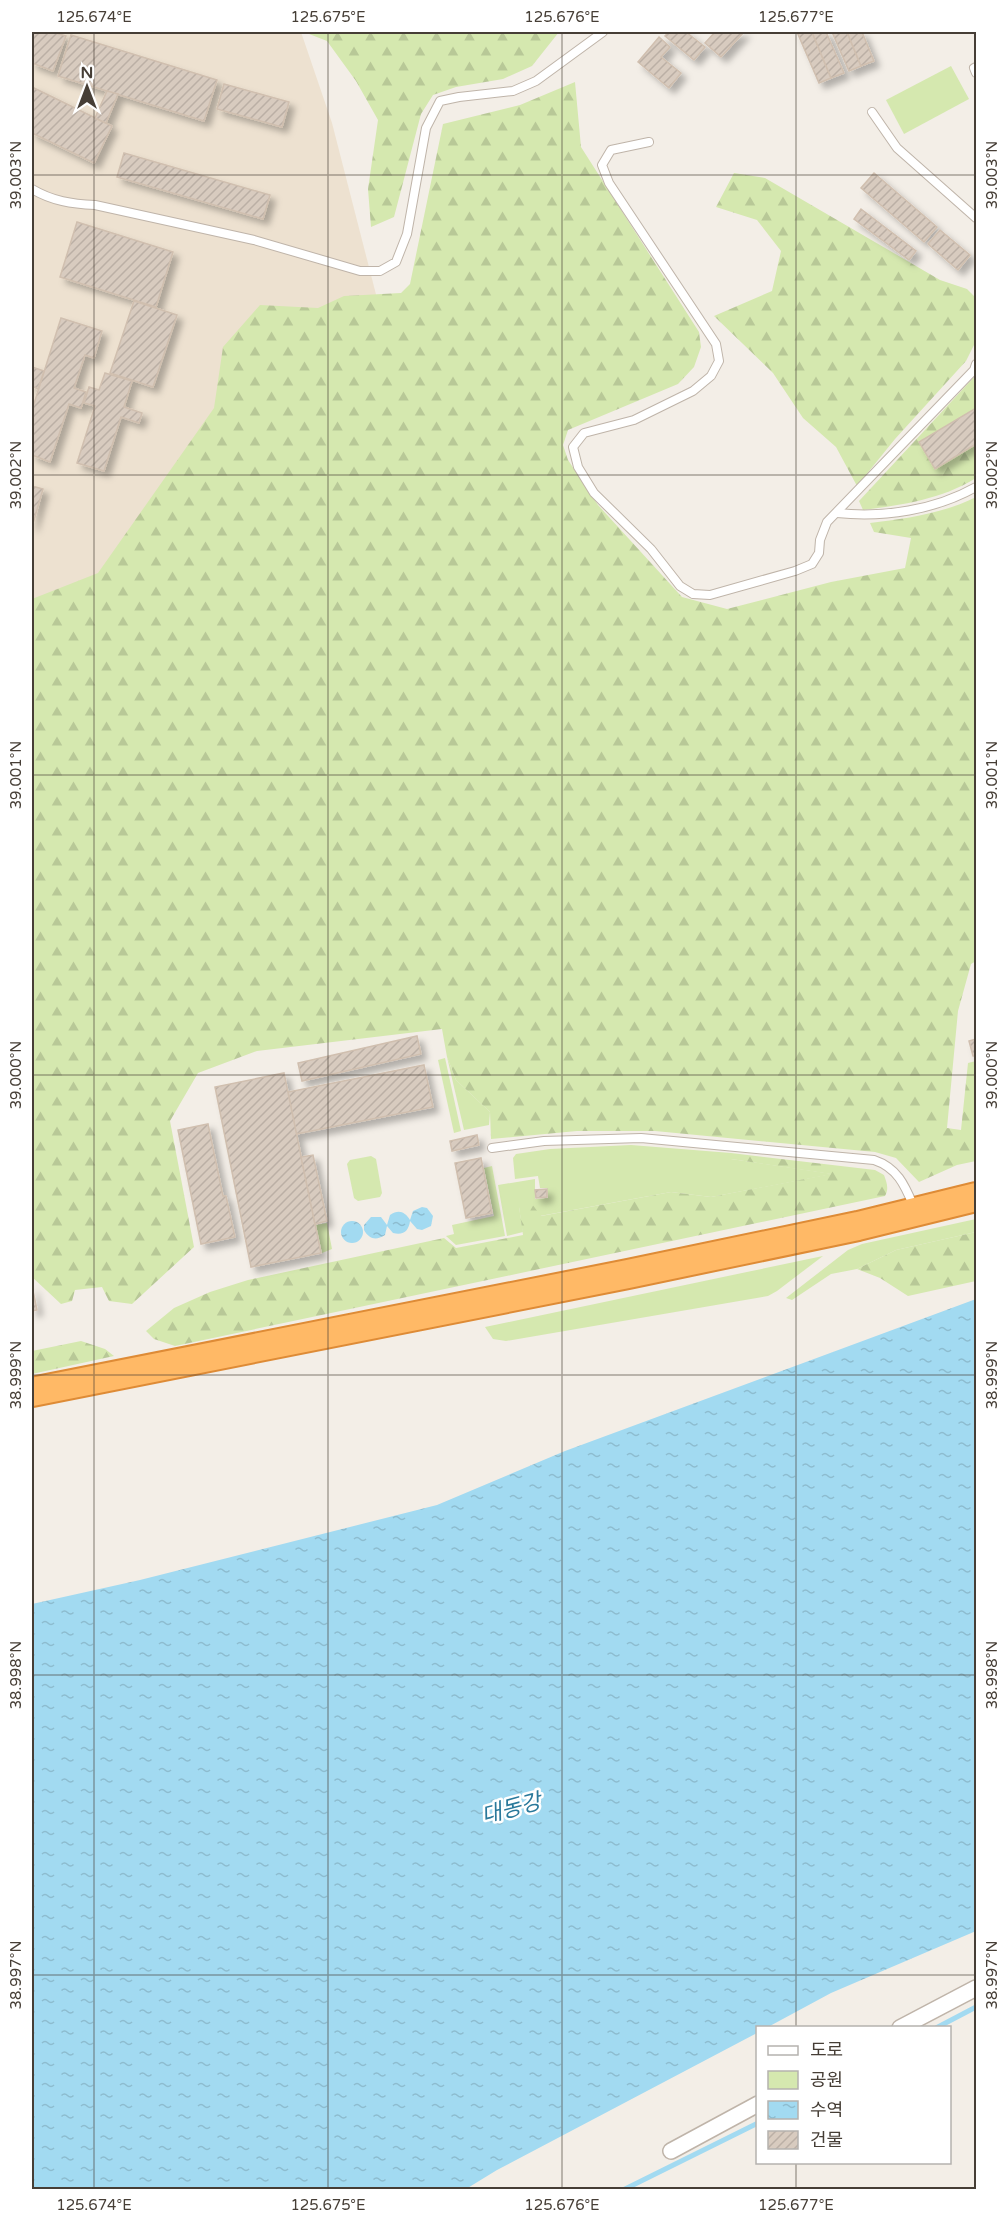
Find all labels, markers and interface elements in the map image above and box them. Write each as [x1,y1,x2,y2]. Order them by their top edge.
text: 125.674°E [56,8,132,26]
text: 125.675°E [290,8,366,26]
text: 125.676°E [524,8,600,26]
text: 125.677°E [758,8,834,26]
north arrow [57,57,117,117]
text: N [81,63,93,83]
text: 39.003°N [7,141,25,209]
text: 39.003°N [983,141,1001,209]
text: 39.002°N [7,441,25,509]
text: 39.002°N [983,441,1001,509]
text: 39.001°N [7,741,25,809]
text: 39.001°N [983,741,1001,809]
text: 39.000°N [7,1041,25,1109]
text: 39.000°N [983,1041,1001,1109]
text: 38.999°N [7,1341,25,1409]
text: 38.999°N [983,1341,1001,1409]
text: 38.998°N [7,1641,25,1709]
text: 38.998°N [983,1641,1001,1709]
water label: 대동강 [479,1788,547,1829]
text: 38.997°N [7,1940,25,2010]
text: 38.997°N [983,1940,1001,2010]
legend [756,2026,951,2164]
text: 도로 [810,2039,843,2061]
text: 공원 [810,2069,843,2091]
text: 수역 [810,2099,843,2121]
text: 건물 [810,2129,843,2151]
text: 125.674°E [56,2196,132,2214]
text: 125.675°E [290,2196,366,2214]
text: 125.676°E [524,2196,600,2214]
text: 125.677°E [758,2196,834,2214]

